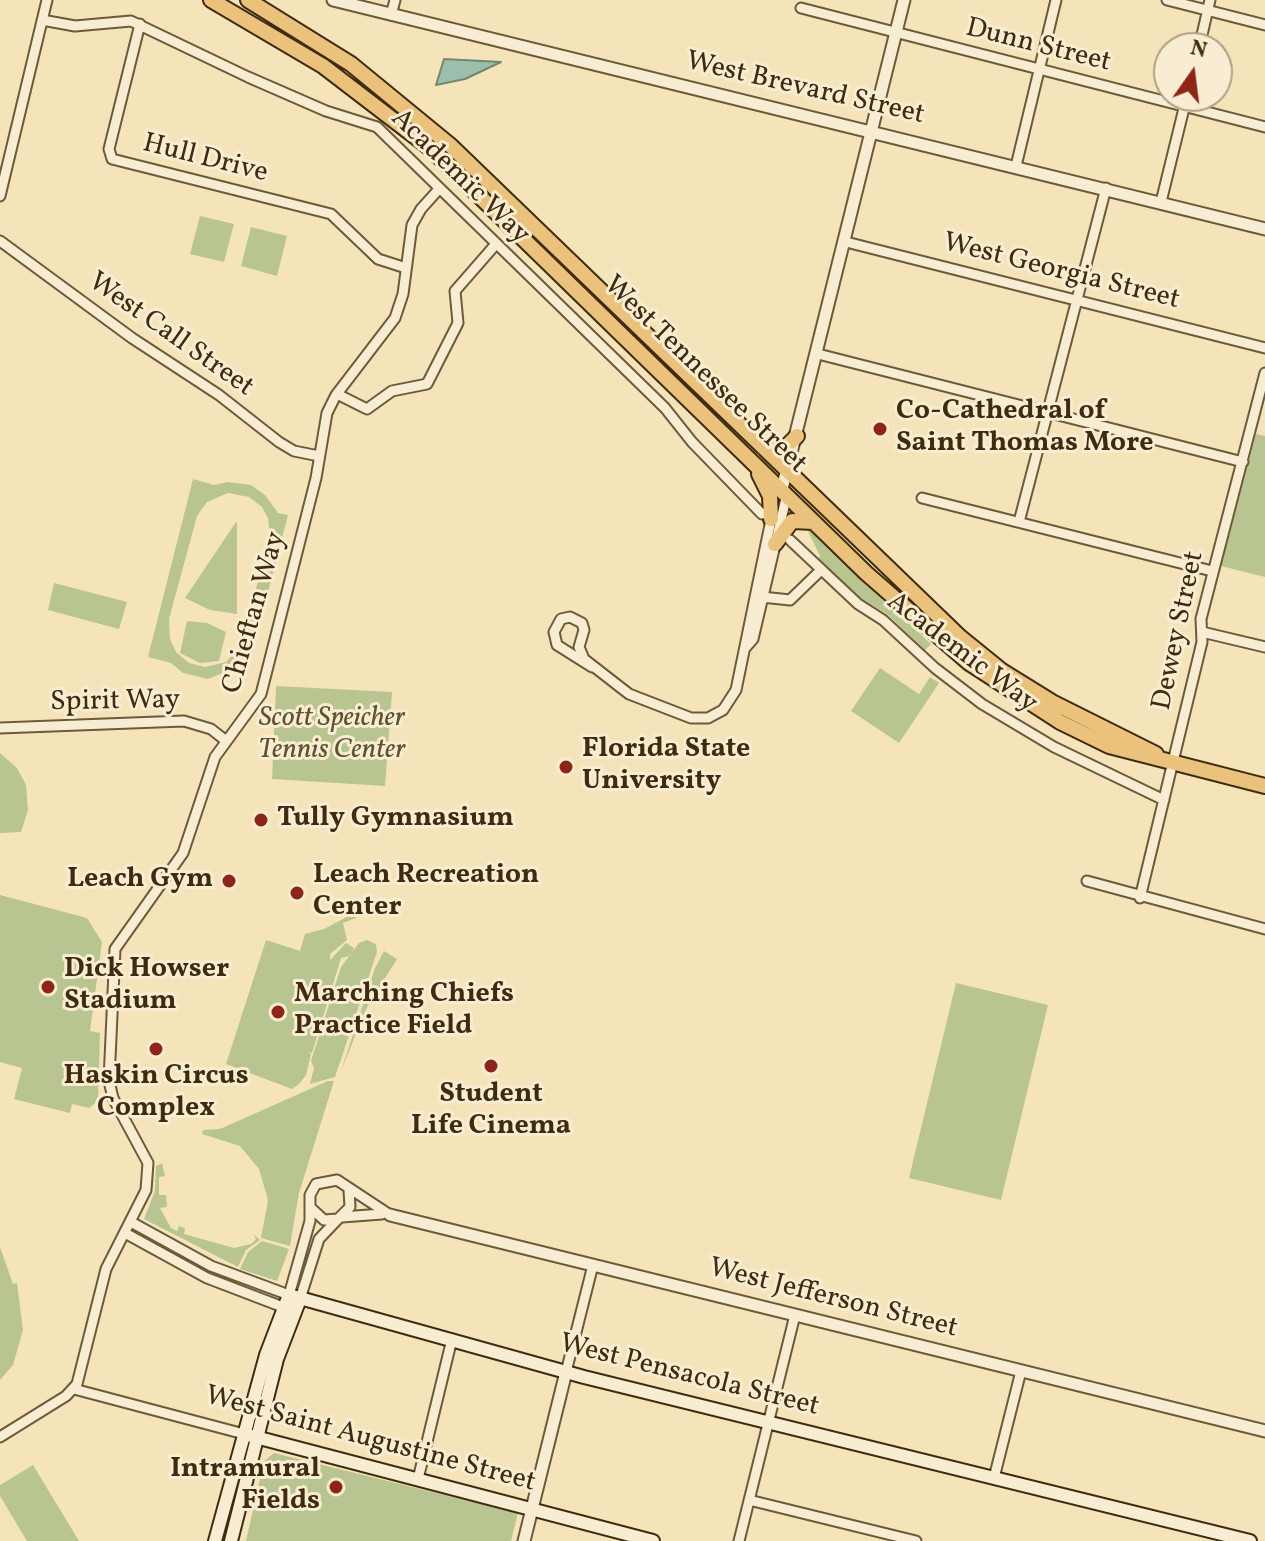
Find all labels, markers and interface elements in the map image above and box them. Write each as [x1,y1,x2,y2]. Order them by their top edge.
street label: Dunn Street [962,13,1114,81]
north arrow [1153,32,1233,112]
text: N [1187,33,1210,67]
street label: West Brevard Street [682,46,928,134]
street label: Academic Way [382,103,536,253]
street label: Hull Drive [139,128,271,192]
street label: West Georgia Street [939,227,1183,319]
street label: West Call Street [81,266,259,406]
street label: West Tennessee Street [595,270,813,482]
place label: Co-Cathedral of Saint Thomas More [896,396,1154,462]
marker: Co-Cathedral of Saint Thomas More [871,420,889,438]
street label: Chieftan Way [217,528,295,698]
street label: Dewey Street [1147,548,1213,714]
street label: Academic Way [879,586,1043,722]
street label: Spirit Way [50,685,180,721]
park label: Scott Speicher Tennis Center [258,703,406,769]
place label: Florida State University [582,734,750,800]
marker: Florida State University [557,758,575,776]
place label: Tully Gymnasium [277,803,514,837]
marker: Tully Gymnasium [252,811,270,829]
place label: Leach Recreation Center [313,860,539,926]
place label: Leach Gym [67,864,213,898]
marker: Leach Gym [220,872,238,890]
marker: Leach Recreation Center [288,884,306,902]
place label: Dick Howser Stadium [64,954,229,1020]
marker: Dick Howser Stadium [39,978,57,996]
place label: Marching Chiefs Practice Field [294,979,514,1045]
marker: Marching Chiefs Practice Field [269,1003,287,1021]
marker: Haskin Circus Complex [147,1040,165,1058]
marker: Student Life Cinema [482,1057,500,1075]
place label: Haskin Circus Complex [63,1061,249,1127]
place label: Student Life Cinema [411,1079,571,1145]
street label: West Jefferson Street [705,1253,961,1347]
street label: West Pensacola Street [556,1328,822,1426]
street label: West Saint Augustine Street [201,1381,539,1501]
place label: Intramural Fields [170,1454,320,1520]
marker: Intramural Fields [327,1478,345,1496]

